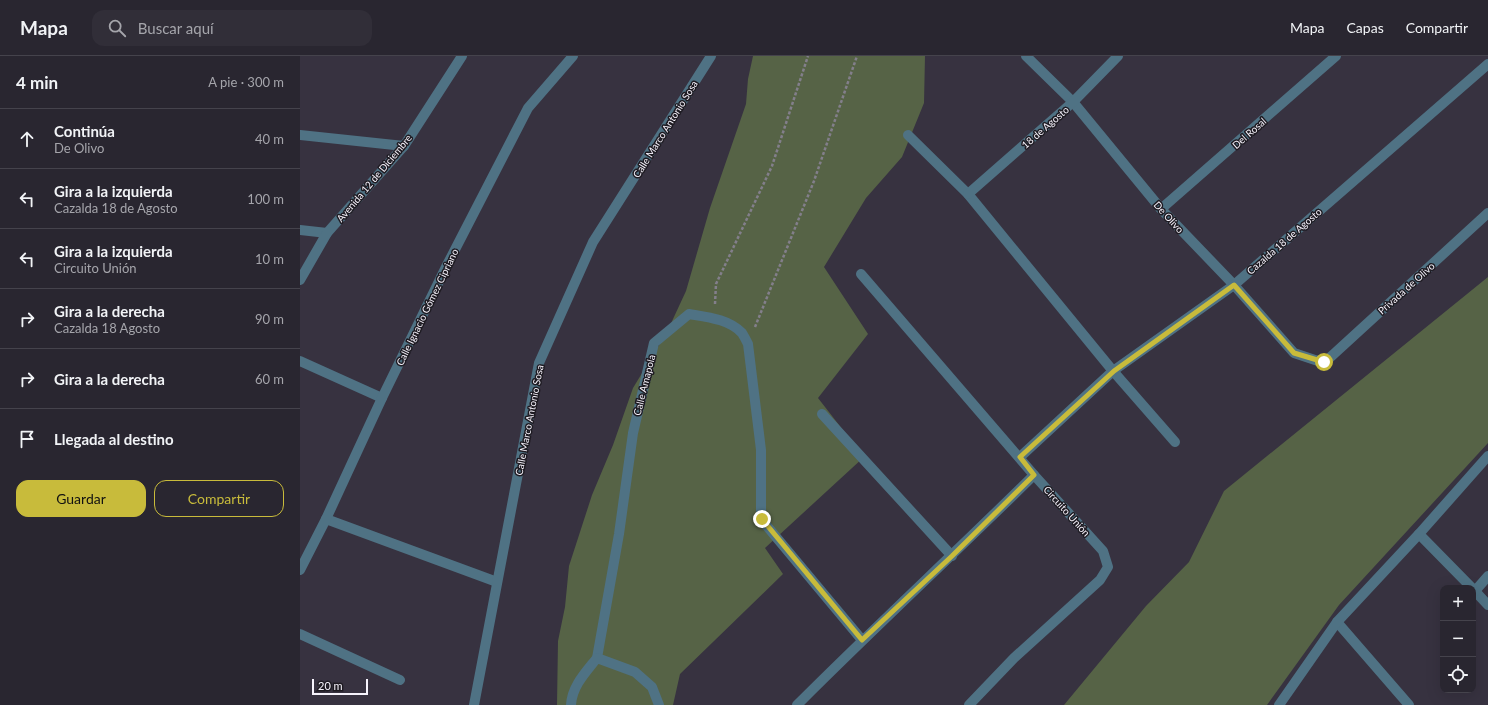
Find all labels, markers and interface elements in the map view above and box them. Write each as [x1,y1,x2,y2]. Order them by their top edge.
search box [92,10,372,46]
text: Mapa [20,16,68,39]
icon: search [106,17,128,39]
text: Buscar aquí [138,19,214,37]
text: Mapa [1290,19,1325,36]
text: Capas [1347,19,1384,36]
text: Compartir [1406,19,1468,36]
text: 4 min [16,72,58,93]
text: A pie · 300 m [208,74,284,90]
street label: Calle Marco Antonio Sosa [630,78,700,180]
street label: 18 de Agosto [1019,103,1071,151]
street label: Del Rosal [1230,115,1268,151]
text: Continúa [54,122,115,140]
icon: ahead [16,128,38,150]
text: 40 m [255,131,284,147]
street label: Avenida 12 de Diciembre [334,132,414,224]
text: De Olivo [54,140,104,156]
text: Gira a la izquierda [54,182,173,200]
icon: left [16,188,38,210]
text: 100 m [247,191,284,207]
street label: De Olivo [1152,199,1187,236]
text: Cazalda 18 de Agosto [54,200,178,216]
street label: Cazalda 18 de Agosto [1244,205,1324,277]
text: Gira a la izquierda [54,242,173,260]
street label: Calle Ignacio Gómez Cipriano [393,246,461,367]
icon: left [16,248,38,270]
text: 10 m [255,251,284,267]
street label: Privada de Olivo [1375,259,1437,317]
text: Circuito Unión [54,260,137,276]
text: Gira a la derecha [54,302,165,320]
icon: right [16,308,38,330]
text: 90 m [255,311,284,327]
text: Cazalda 18 Agosto [54,320,160,336]
street label: Calle Amapola [631,353,657,417]
route start [1315,353,1333,371]
street label: Calle Marco Antonio Sosa [512,364,546,476]
icon: right [16,368,38,390]
text: Gira a la derecha [54,370,165,388]
text: 60 m [255,371,284,387]
icon: arrive [16,428,38,450]
text: Llegada al destino [54,430,174,448]
button: Guardar [16,480,146,517]
button: Compartir [154,480,284,517]
street label: Circuito Unión [1041,483,1093,539]
route end [753,510,771,528]
map controls [1440,585,1476,693]
button: + [1440,585,1476,621]
button: − [1440,621,1476,657]
button: locate [1440,657,1476,693]
scale bar [312,677,368,696]
text: 20 m [318,679,343,692]

